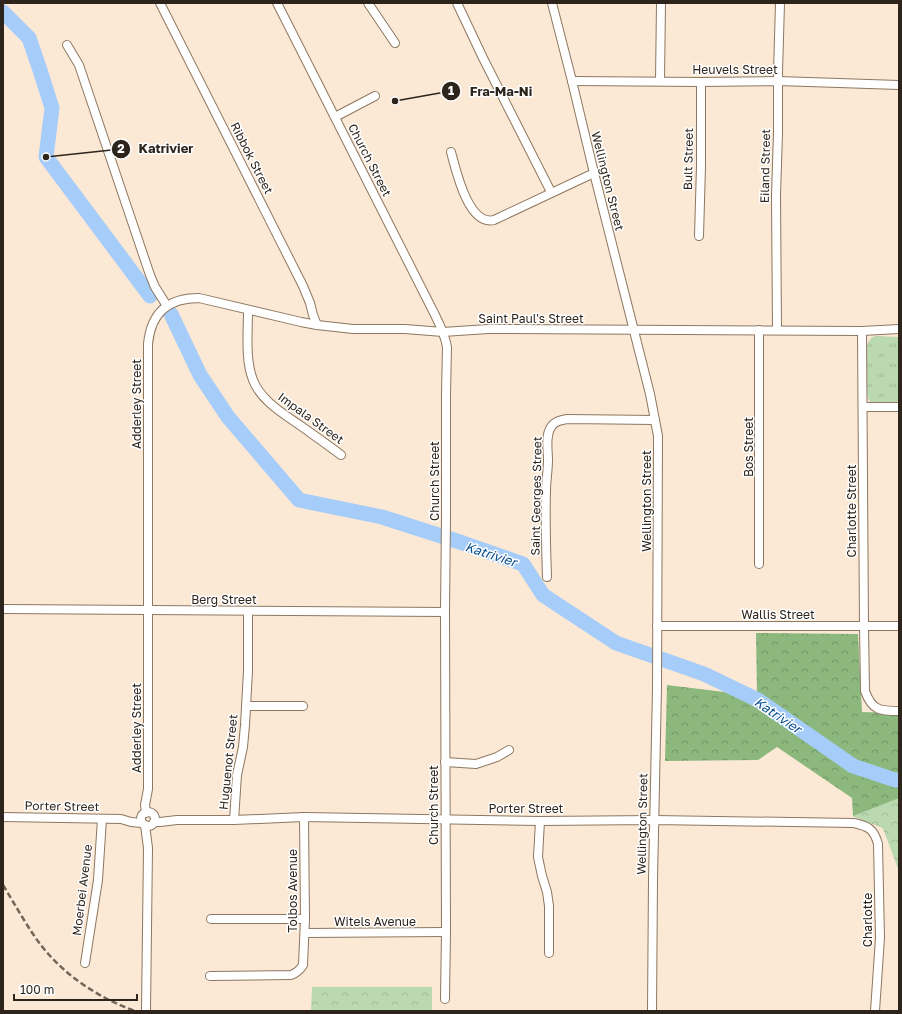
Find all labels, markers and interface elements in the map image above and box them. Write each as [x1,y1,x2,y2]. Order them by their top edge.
street label: Heuvels Street [692,62,778,77]
callout: Fra-Ma-Ni [441,79,540,104]
text: 1 [448,83,454,98]
text: Fra-Ma-Ni [470,83,532,99]
street label: Ribbok Street [227,120,277,197]
street label: Church Street [345,121,395,199]
street label: Bult Street [680,128,696,190]
street label: Eiland Street [757,128,773,203]
street label: Wellington Street [588,130,628,232]
callout: Katrivier [111,136,202,161]
text: Katrivier [139,140,193,156]
text: 2 [117,141,125,156]
street label: Saint Paul's Street [478,311,584,326]
street label: Adderley Street [129,359,144,449]
street label: Impala Street [275,389,347,447]
street label: Bos Street [741,417,756,477]
street label: Saint Georges Street [527,436,545,556]
street label: Church Street [427,441,442,521]
street label: Wellington Street [639,450,654,552]
street label: Charlotte Street [844,464,859,557]
water label: Katrivier [463,538,521,570]
street label: Berg Street [191,592,257,607]
street label: Wallis Street [741,607,815,622]
street label: Adderley Street [129,683,144,773]
water label: Katrivier [751,693,806,738]
street label: Huguenot Street [216,713,240,810]
street label: Church Street [426,765,441,845]
street label: Wellington Street [634,773,650,875]
street label: Porter Street [24,798,100,814]
street label: Porter Street [489,801,564,816]
street label: Moerbei Avenue [69,843,95,937]
street label: Tolbos Avenue [285,849,300,933]
street label: Charlotte [860,893,875,947]
street label: Witels Avenue [334,914,416,929]
scale bar [14,976,137,1002]
text: 100 m [20,982,54,997]

